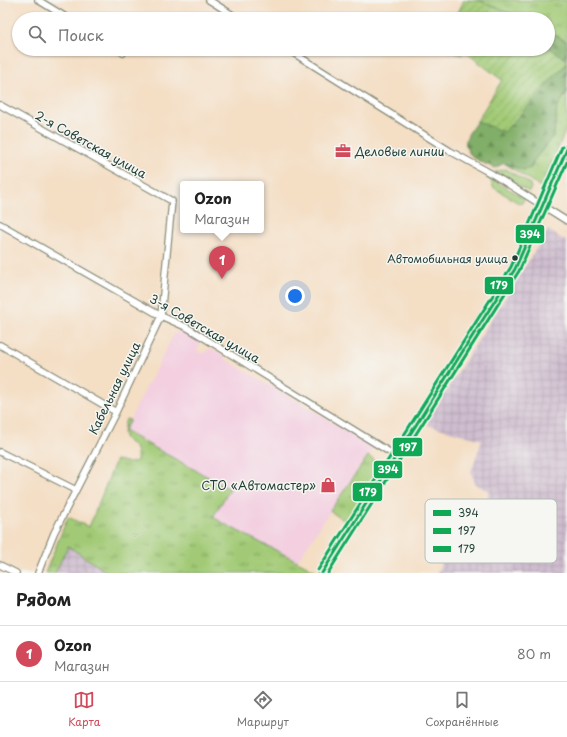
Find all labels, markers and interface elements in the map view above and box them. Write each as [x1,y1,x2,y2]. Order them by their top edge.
search box [12,12,555,56]
icon: search [26,23,48,45]
text: Поиск [58,23,104,46]
street label: 2-я Советская улица [32,106,150,182]
office icon: Деловые линии [334,142,352,160]
place label: Деловые линии [354,142,444,160]
popup [180,181,264,233]
text: Ozon [194,186,232,209]
text: Магазин [194,209,250,228]
line badge: 394 [515,224,545,244]
text: 394 [519,225,541,242]
pin: 1 [209,246,235,279]
place label: Автомобильная улица [387,250,508,267]
marker: Автомобильная улица [510,253,520,263]
line badge: 179 [484,276,514,295]
text: 179 [490,276,508,293]
your location [285,286,305,306]
street label: 3-я Советская улица [147,289,264,367]
street label: Кабельная улица [84,338,145,438]
line badge: 197 [392,437,423,457]
text: 197 [399,438,418,455]
line badge: 394 [373,460,403,479]
text: 394 [377,460,399,477]
place label: СТО «Автомастер» [201,476,316,494]
shop icon: СТО «Автомастер» [319,476,337,494]
line badge: 179 [352,482,383,502]
text: 179 [359,483,377,500]
legend [425,499,557,563]
text: 394 [458,504,479,521]
text: 197 [458,522,475,539]
text: 179 [458,540,475,557]
text: Рядом [16,586,71,612]
text: Ozon [54,633,92,656]
text: 1 [26,644,32,663]
text: 80 m [517,644,551,663]
text: Магазин [54,656,110,675]
tab: Карта [68,689,100,730]
tab: Маршрут [237,689,289,730]
tab: Сохранённые [425,689,499,730]

